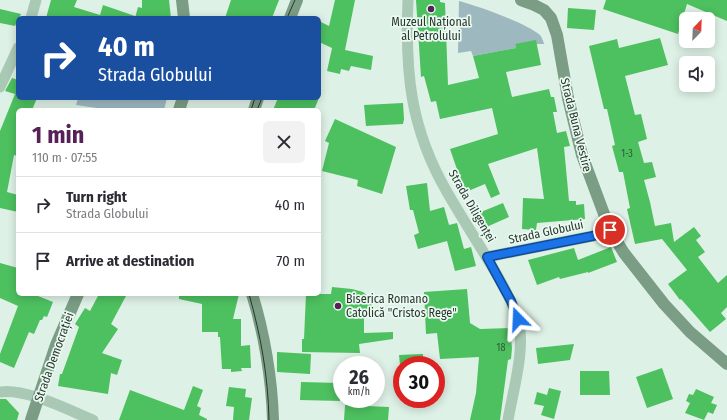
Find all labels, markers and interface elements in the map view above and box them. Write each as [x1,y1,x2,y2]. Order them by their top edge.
marker: Muzeul Național al Petrolului [426,4,436,14]
north arrow [679,12,715,48]
map controls [679,12,715,92]
place label: Muzeul Național al Petrolului [391,15,471,43]
text: 40 m [98,30,155,63]
icon: right [32,32,84,84]
button: sound [679,56,715,92]
text: Strada Globului [98,64,212,86]
street label: Strada Buna Vestire [558,77,594,173]
text: 1 min [32,121,84,149]
button: close [263,121,305,163]
house number: 1-3 [621,148,633,160]
text: 110 m · 07:55 [32,150,97,165]
street label: Strada Diligenței [445,167,498,245]
text: Turn right [66,188,127,206]
icon: right [32,194,54,216]
text: 40 m [275,196,305,214]
text: Strada Globului [66,206,148,221]
pin [593,213,627,247]
street label: Strada Globului [507,217,585,247]
icon: arrive [599,219,621,241]
icon: arrive [32,250,54,272]
text: Arrive at destination [66,252,194,270]
text: 70 m [276,252,305,270]
place label: Biserica Romano Catolică "Cristos Rege" [346,292,457,320]
position arrow [497,298,539,340]
marker: Biserica Romano Catolică "Cristos Rege" [333,301,343,311]
street label: Strada Democrației [31,310,78,404]
house number: 18 [497,342,505,354]
speed limit sign: 30 [393,356,445,408]
text: 26 [349,365,369,389]
text: km/h [348,386,370,398]

